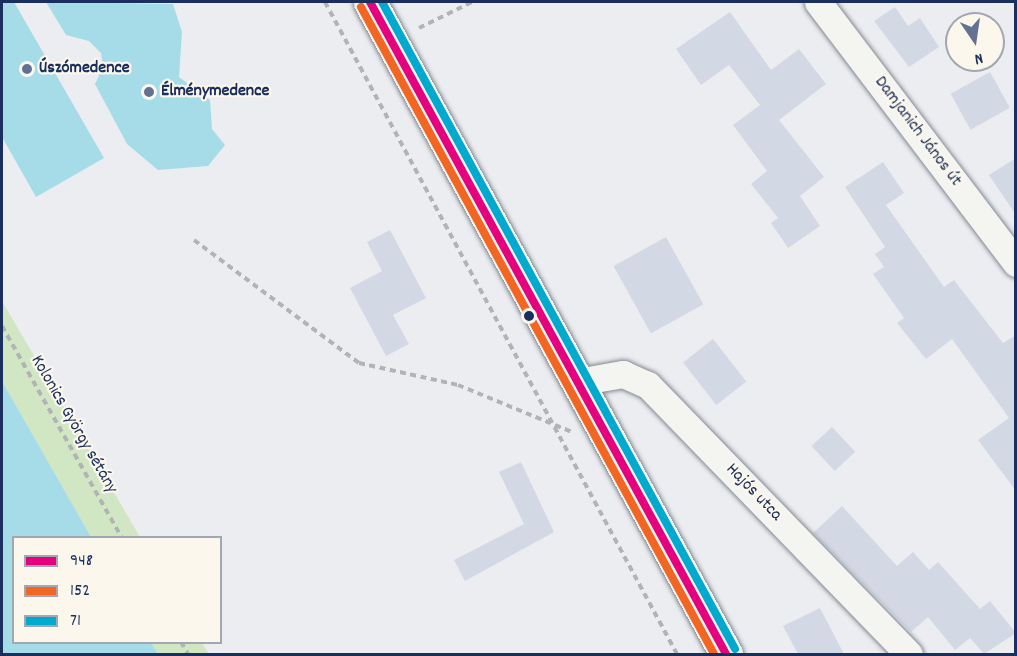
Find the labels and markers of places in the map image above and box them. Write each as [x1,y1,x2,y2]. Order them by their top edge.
place label: Úszómedence [39,58,130,80]
marker: Úszómedence [20,62,34,76]
place label: Élménymedence [161,81,269,103]
marker: Élménymedence [142,85,156,99]
unlabelled marker [523,310,535,322]

